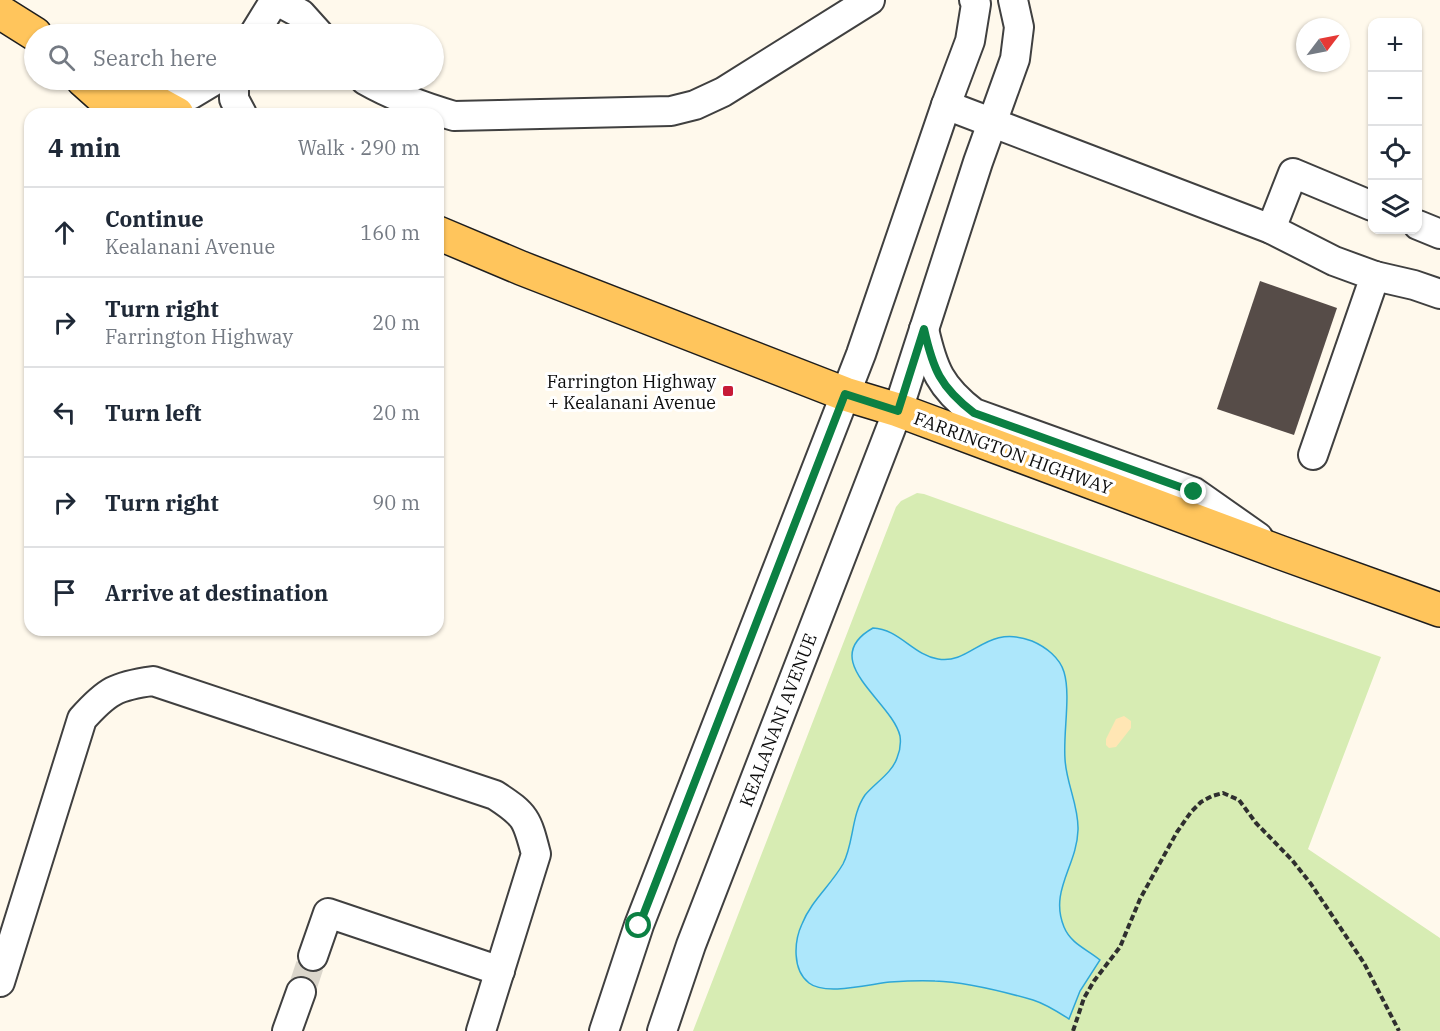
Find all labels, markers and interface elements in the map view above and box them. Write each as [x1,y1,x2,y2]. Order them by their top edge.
north arrow [1296,18,1350,72]
map controls [1368,18,1422,234]
button: + [1368,18,1422,72]
search box [24,24,444,90]
icon: search [45,41,78,74]
text: Search here [93,43,217,72]
button: − [1368,72,1422,126]
button: locate [1368,126,1422,180]
text: 4 min [48,130,121,164]
text: Walk · 290 m [298,134,420,161]
button: layers [1368,180,1422,234]
text: Continue [105,204,204,233]
icon: ahead [48,216,81,249]
text: 160 m [360,219,420,246]
text: Kealanani Avenue [105,233,275,260]
text: Turn right [105,294,219,323]
icon: right [48,306,81,339]
text: 20 m [372,309,420,336]
text: Farrington Highway [105,323,293,350]
place label: Farrington Highway + Kealanani Avenue [547,370,716,414]
marker: Farrington Highway + Kealanani Avenue [721,384,735,398]
icon: left [48,396,81,429]
text: Turn left [105,398,201,427]
text: 20 m [372,399,420,426]
street label: FARRINGTON HIGHWAY [911,406,1116,500]
route end [1180,478,1206,504]
icon: right [48,486,81,519]
text: Turn right [105,488,219,517]
text: 90 m [372,489,420,516]
icon: arrive [48,576,81,609]
text: Arrive at destination [105,578,328,607]
street label: KEALANANI AVENUE [734,630,822,810]
route start [625,912,651,938]

